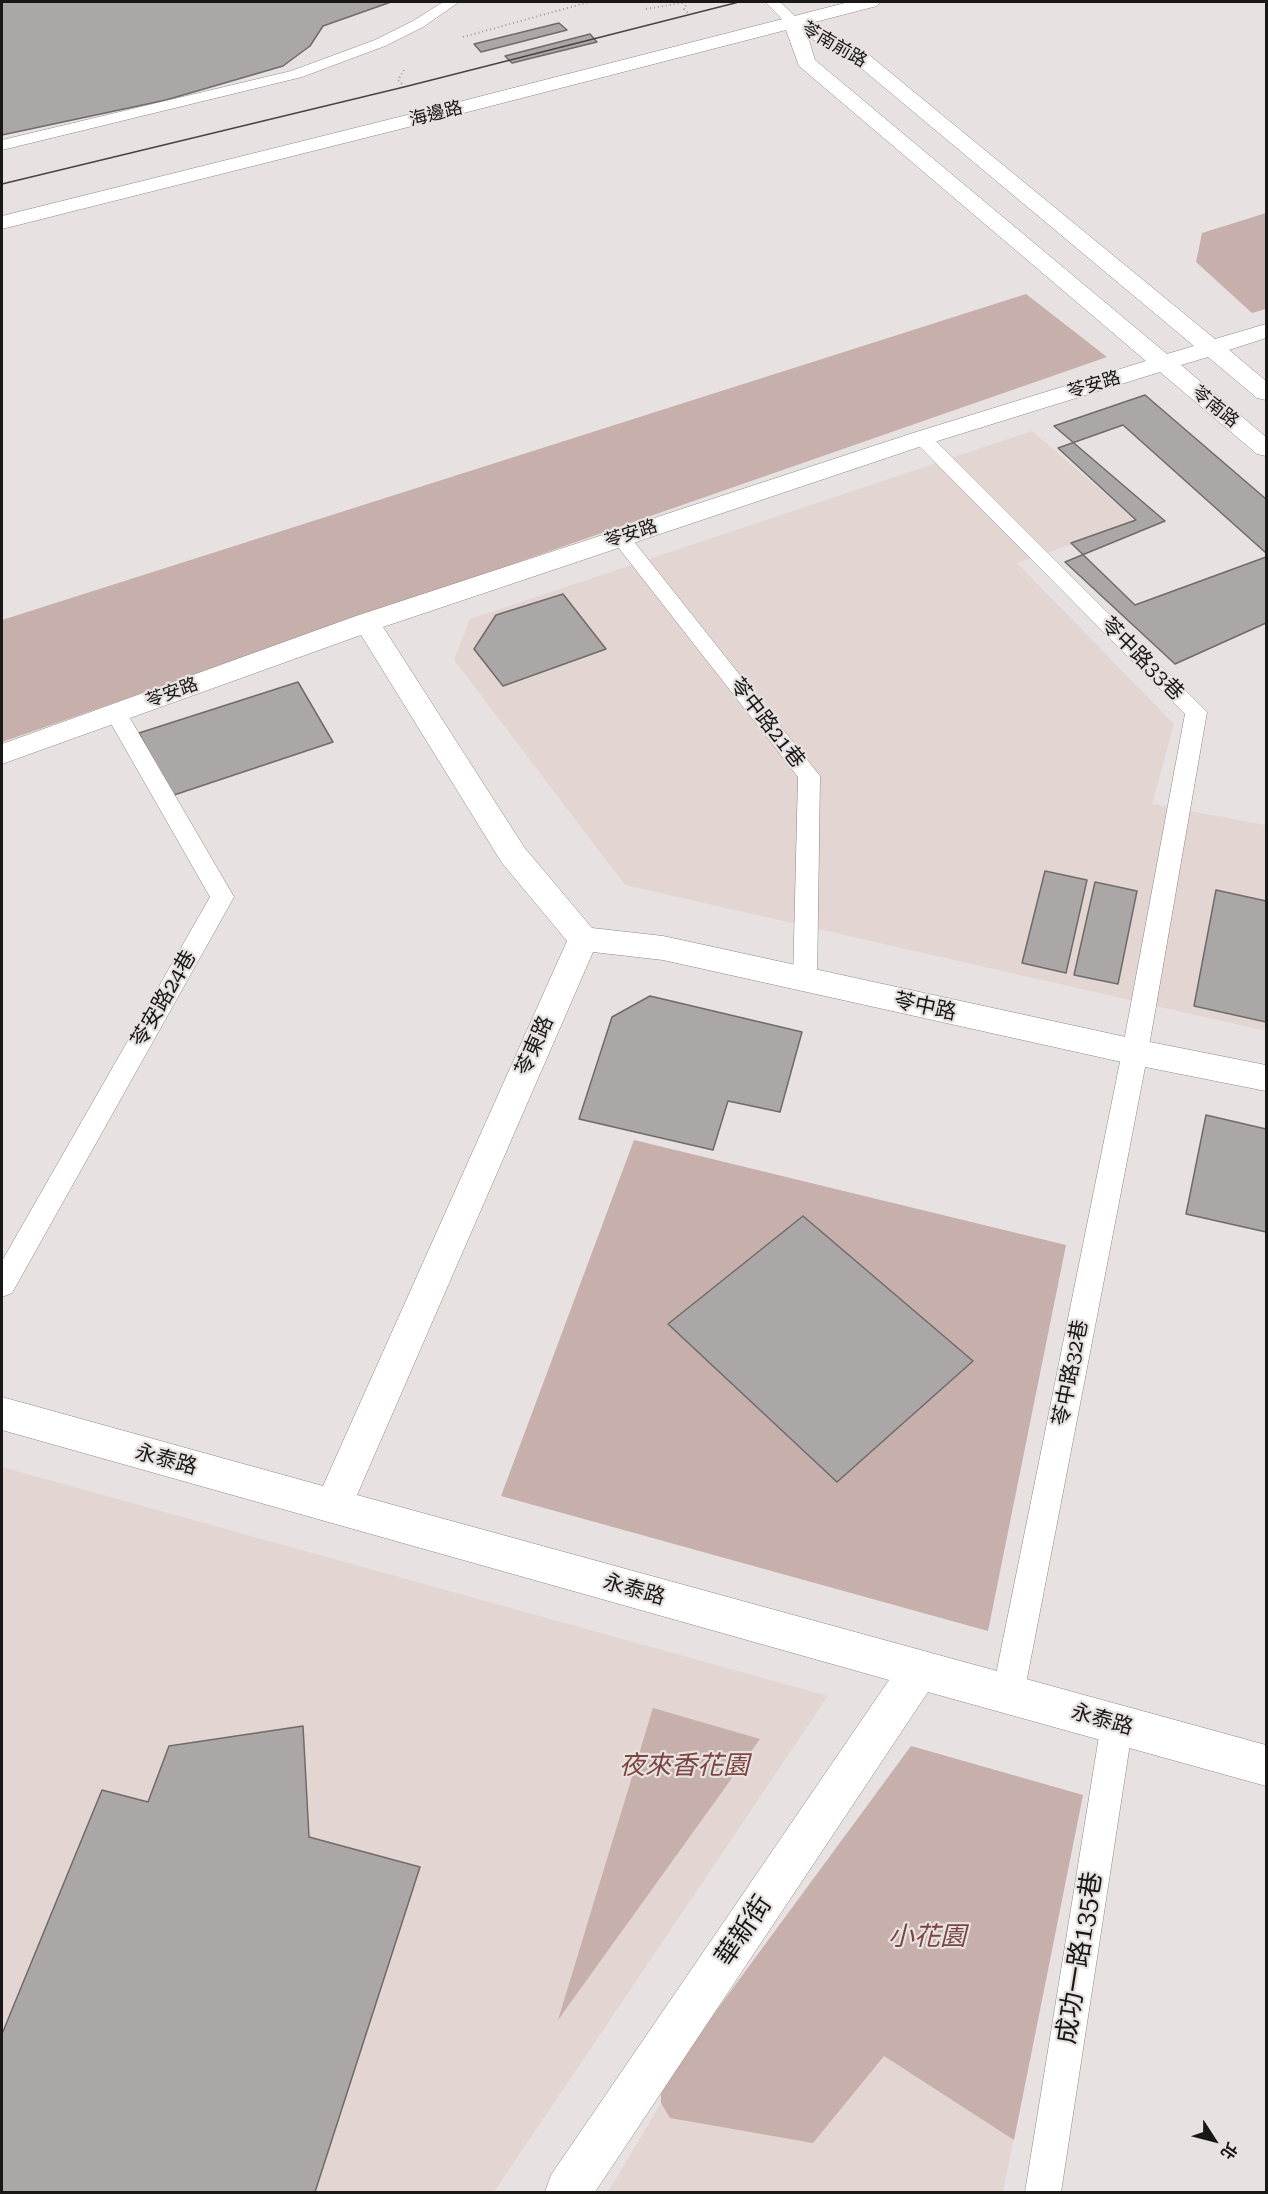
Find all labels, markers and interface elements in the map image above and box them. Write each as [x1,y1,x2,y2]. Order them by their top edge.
street label: 苓南前路 [797,18,871,72]
street label: 海邊路 [407,97,465,131]
street label: 苓安路 [1065,367,1123,403]
street label: 苓南路 [1187,382,1243,432]
street label: 苓安路 [602,515,660,553]
street label: 苓中路33巷 [1095,612,1189,706]
street label: 苓中路21巷 [724,673,810,773]
street label: 苓安路 [143,674,201,712]
street label: 苓安路24巷 [126,946,202,1052]
street label: 苓中路 [892,988,958,1026]
street label: 苓東路 [511,1012,559,1080]
street label: 苓中路32巷 [1048,1318,1094,1428]
street label: 永泰路 [132,1440,200,1480]
street label: 永泰路 [600,1569,668,1611]
street label: 永泰路 [1068,1699,1136,1741]
park label: 夜來香花園 [619,1750,749,1782]
street label: 成功一路135巷 [1051,1870,1109,2046]
street label: 華新街 [709,1890,779,1972]
park label: 小花園 [888,1921,966,1953]
north arrow [1184,2110,1244,2170]
text: 北 [1217,2139,1241,2163]

